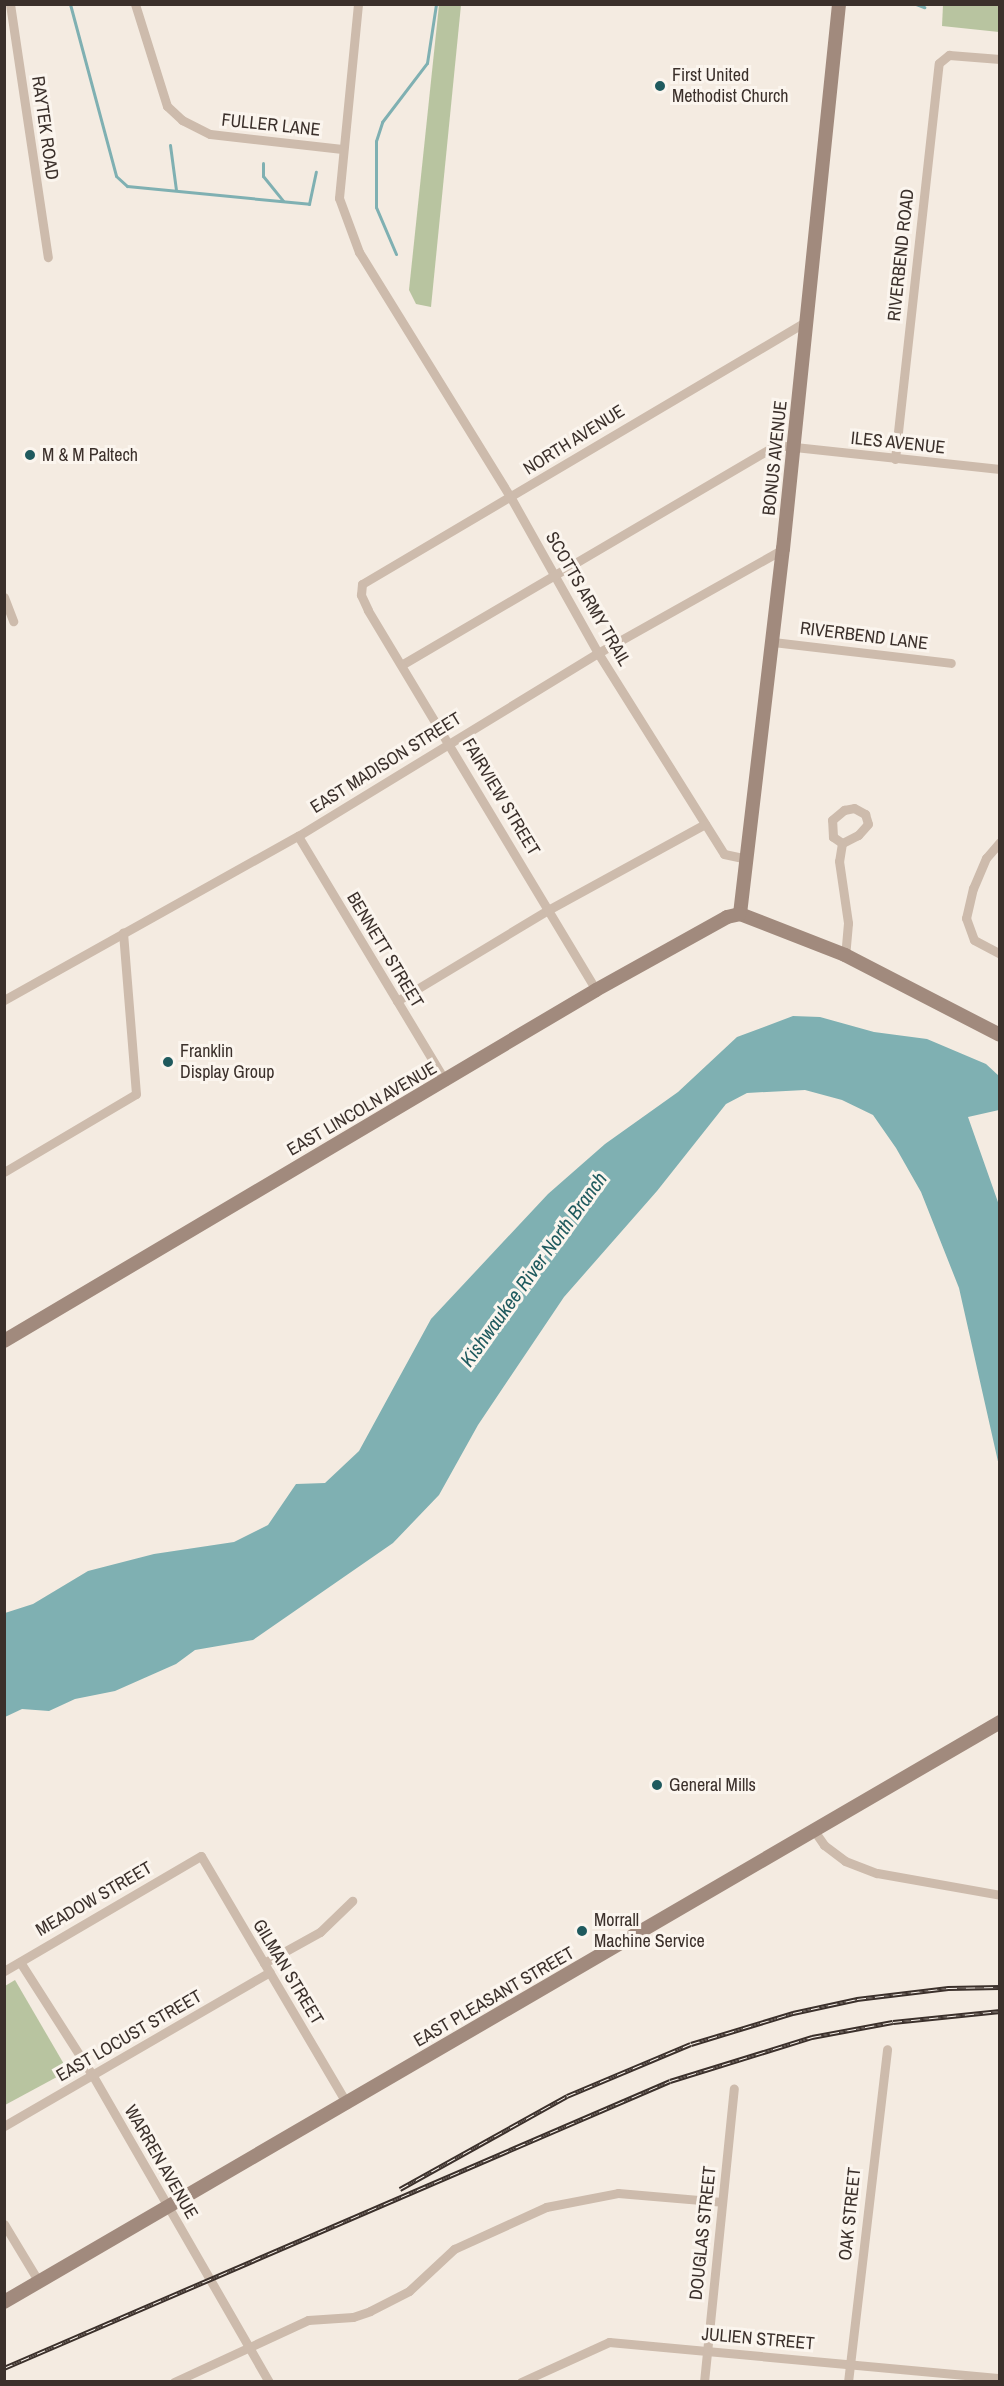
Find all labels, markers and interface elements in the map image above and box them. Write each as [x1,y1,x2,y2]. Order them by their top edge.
place label: First United Methodist Church [672,65,788,107]
street label: RAYTEK ROAD [27,75,63,181]
marker: First United Methodist Church [653,79,667,93]
street label: FULLER LANE [221,109,321,141]
street label: RIVERBEND ROAD [883,188,919,322]
street label: BONUS AVENUE [758,399,792,517]
street label: NORTH AVENUE [519,400,629,480]
street label: ILES AVENUE [849,427,947,459]
place label: M & M Paltech [42,444,138,466]
marker: M & M Paltech [23,448,37,462]
street label: SCOTTS ARMY TRAIL [541,528,635,670]
street label: RIVERBEND LANE [799,617,929,655]
street label: EAST MADISON STREET [307,708,465,818]
street label: FAIRVIEW STREET [458,735,544,859]
street label: BENNETT STREET [342,888,428,1012]
place label: Franklin Display Group [180,1041,274,1084]
marker: Franklin Display Group [161,1055,175,1069]
street label: EAST LINCOLN AVENUE [283,1057,441,1161]
water label: Kishwaukee River North Branch [454,1167,612,1371]
place label: General Mills [669,1774,756,1796]
marker: General Mills [650,1778,664,1792]
street label: MEADOW STREET [32,1857,156,1941]
place label: Morrall Machine Service [594,1910,705,1952]
street label: GILMAN STREET [248,1915,328,2029]
marker: Morrall Machine Service [575,1924,589,1938]
street label: EAST PLEASANT STREET [410,1942,578,2052]
street label: EAST LOCUST STREET [52,1985,206,2087]
street label: WARREN AVENUE [119,2101,203,2223]
street label: DOUGLAS STREET [685,2165,721,2301]
street label: OAK STREET [834,2166,866,2262]
street label: JULIEN STREET [701,2323,815,2355]

